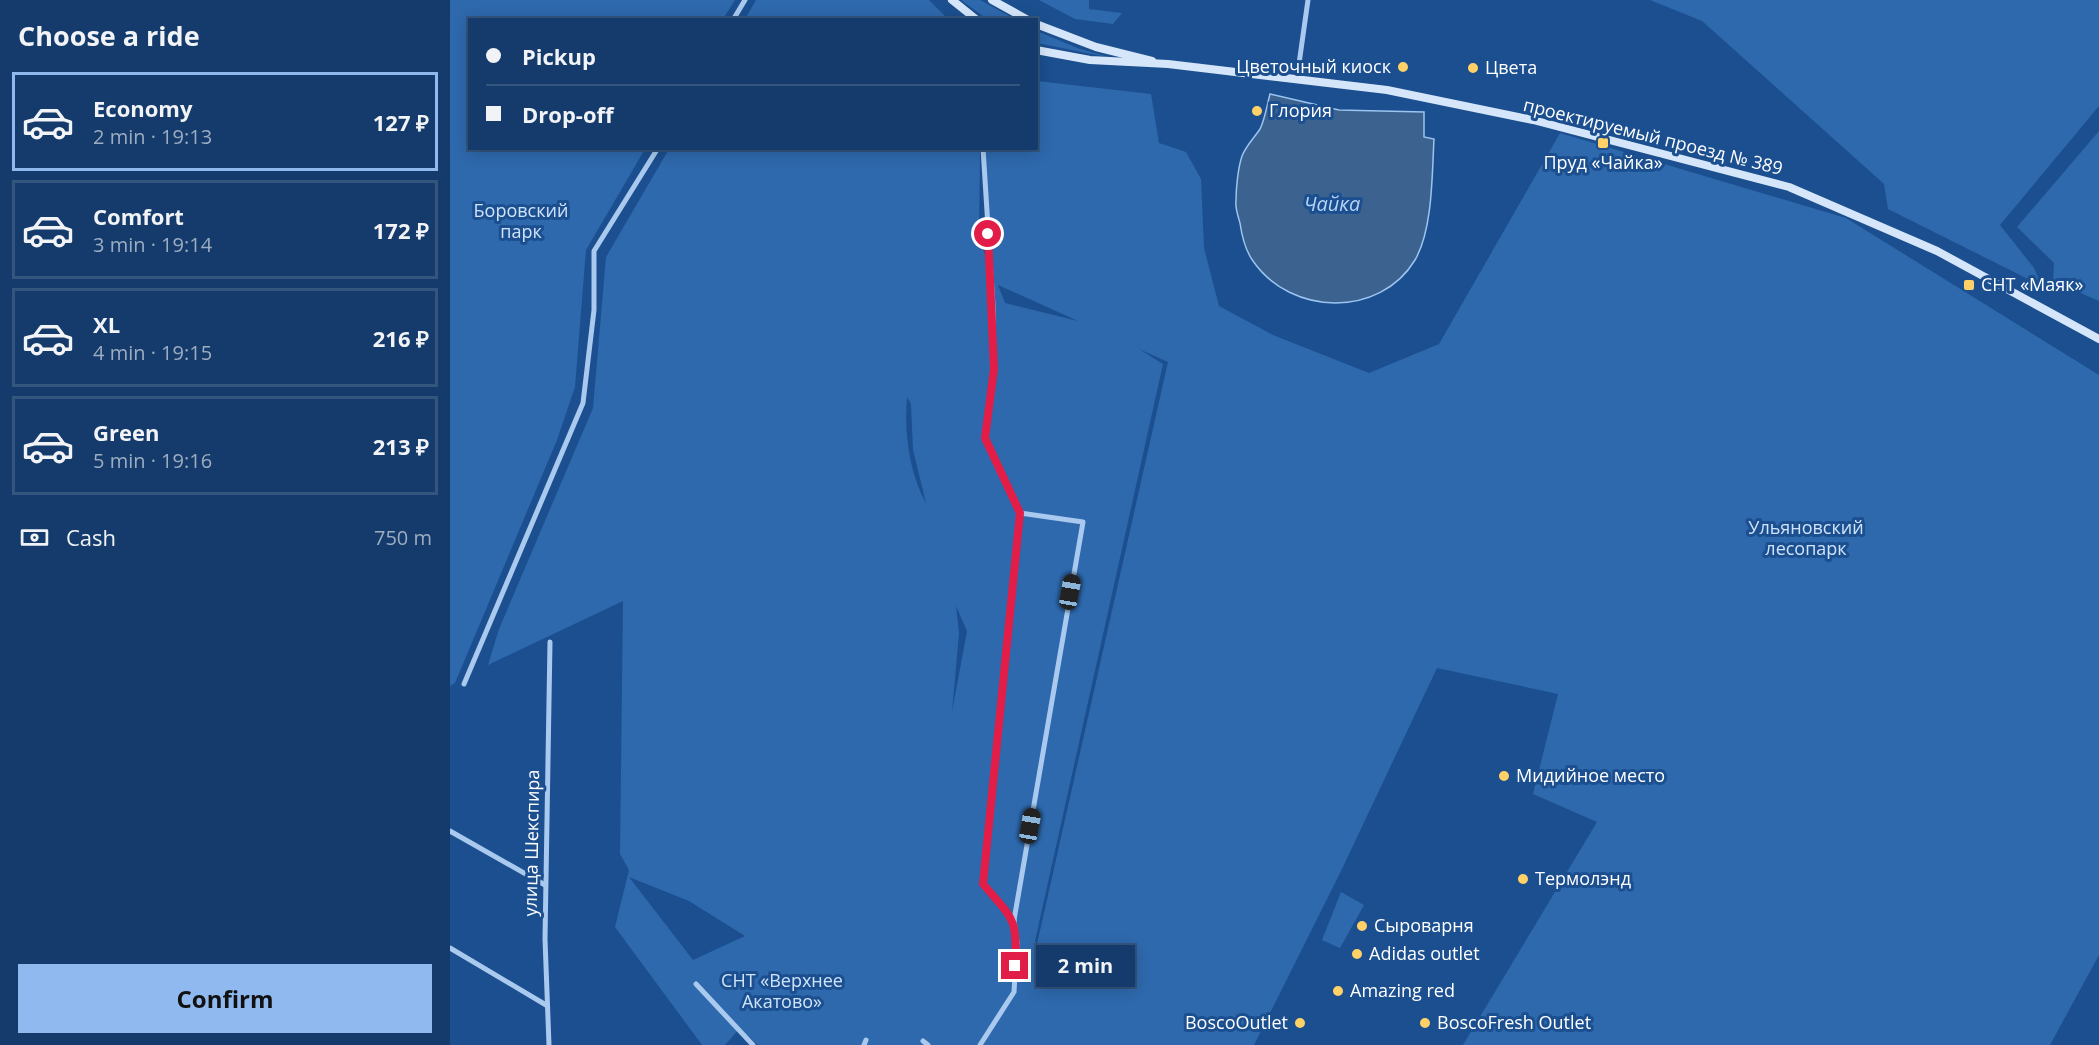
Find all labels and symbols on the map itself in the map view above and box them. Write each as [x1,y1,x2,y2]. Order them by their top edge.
place label: Цветочный киоск [1236,54,1392,78]
place label: Цвета [1485,55,1537,79]
marker: Цветочный киоск [1396,60,1410,74]
marker: Цвета [1466,61,1480,75]
street label: проектируемый проезд № 389 [1521,92,1785,180]
place label: Глория [1269,98,1332,122]
marker: Глория [1250,104,1264,118]
marker: Пруд «Чайка» [1596,136,1610,150]
place label: Пруд «Чайка» [1543,150,1663,174]
water label: Чайка [1304,190,1360,217]
park label: Боровский парк [474,198,568,243]
route start [974,220,1001,247]
place label: СНТ «Маяк» [1981,272,2084,296]
marker: СНТ «Маяк» [1962,278,1976,292]
park label: Ульяновский лесопарк [1748,515,1864,560]
car [1058,573,1082,611]
place label: Мидийное место [1516,763,1665,787]
street label: улица Шекспира [518,769,544,917]
marker: Мидийное место [1497,769,1511,783]
car [1018,807,1042,845]
place label: Термолэнд [1535,866,1631,890]
marker: Термолэнд [1516,872,1530,886]
place label: Сыроварня [1374,913,1474,937]
marker: Сыроварня [1355,919,1369,933]
place label: Adidas outlet [1369,941,1480,965]
callout: 2 min [1036,945,1135,987]
marker: Adidas outlet [1350,947,1364,961]
route end [1001,952,1028,979]
park label: СНТ «Верхнее Акатово» [721,968,843,1013]
place label: Amazing red [1350,978,1455,1002]
marker: Amazing red [1331,984,1345,998]
place label: BoscoOutlet [1185,1010,1288,1034]
place label: BoscoFresh Outlet [1437,1010,1591,1034]
marker: BoscoOutlet [1293,1016,1307,1030]
marker: BoscoFresh Outlet [1418,1016,1432,1030]

